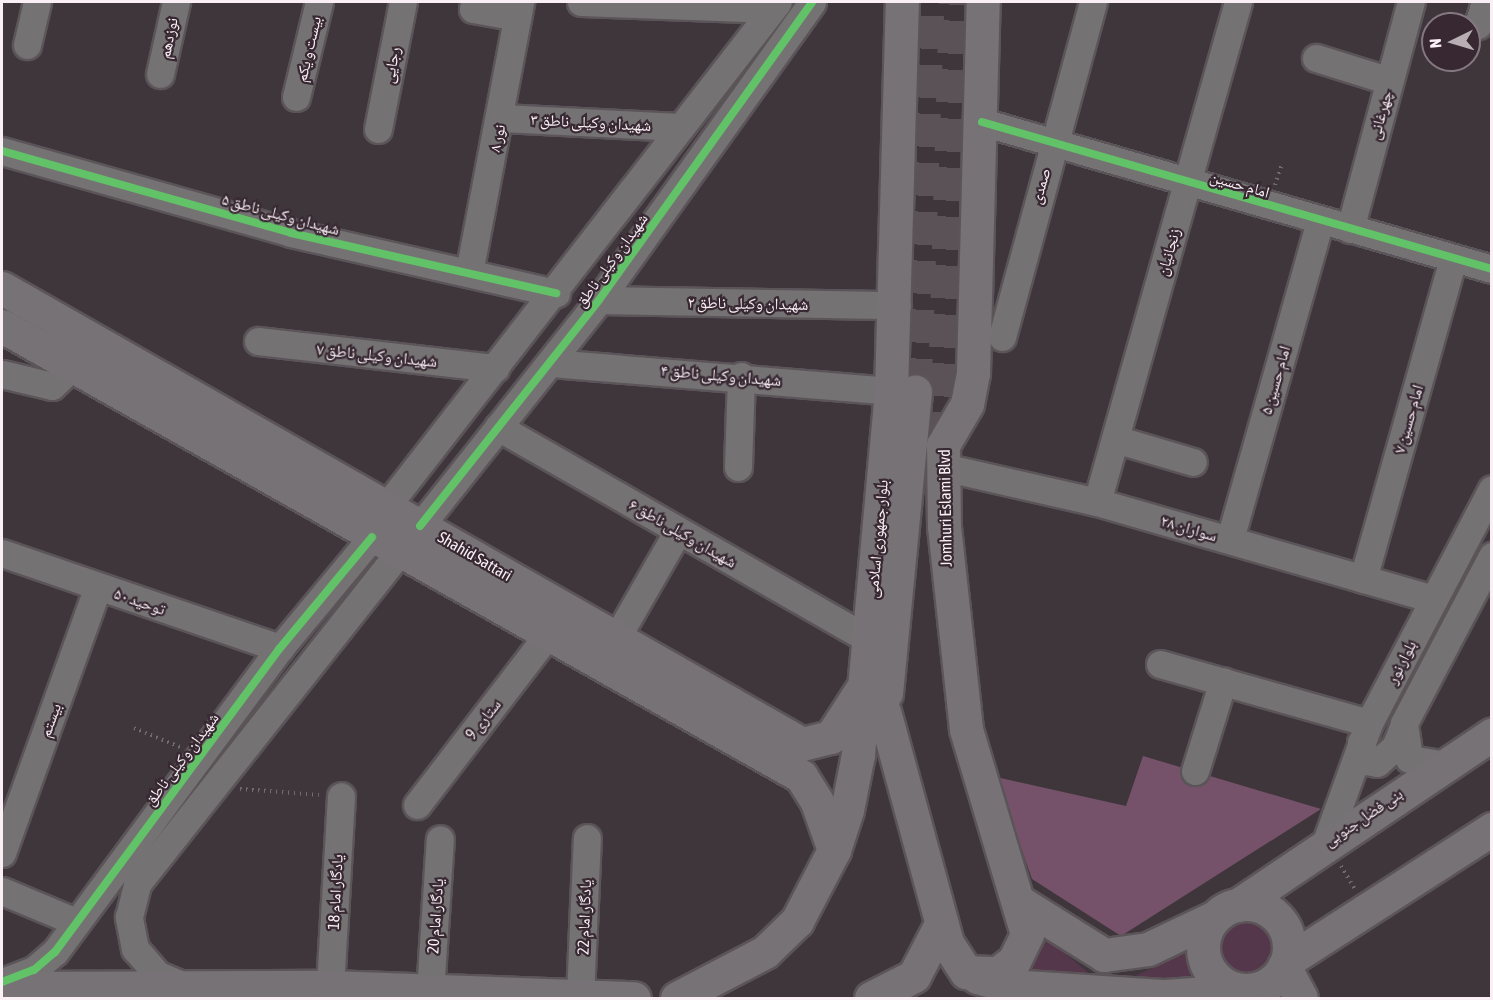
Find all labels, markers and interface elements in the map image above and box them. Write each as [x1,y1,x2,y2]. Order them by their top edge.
north arrow [1421,12,1481,72]
street label: بیست و یکم [291,14,325,84]
street label: نوزدهم [154,16,182,60]
text: N [1426,38,1444,49]
street label: رجایی [378,45,404,85]
street label: چهرغانی [1364,88,1396,142]
street label: شهیدان وکیلی ناطق ۳ [530,109,652,135]
street label: نور ۸ [485,123,509,153]
street label: صمدی [1026,166,1054,206]
street label: امام حسین [1208,166,1272,202]
street label: شهیدان وکیلی ناطق ۵ [220,189,342,239]
street label: شهیدان وکیلی ناطق [570,209,652,311]
street label: زنجانیان [1152,226,1184,278]
street label: شهیدان وکیلی ناطق ٢ [687,292,809,314]
street label: شهیدان وکیلی ناطق ۷ [316,339,438,371]
street label: امام حسین ۵ [1256,343,1294,417]
street label: شهیدان وکیلی ناطق ۴ [660,360,782,390]
street label: امام حسین ۷ [1389,382,1427,456]
street label: Jomhuri Eslami Blvd [934,449,956,567]
street label: بلوار جمهوری اسلامی [862,479,892,599]
street label: شهیدان وکیلی ناطق ۶ [626,494,740,572]
street label: سواران ۲۸ [1159,511,1219,545]
street label: Shahid Sattari [435,527,515,585]
street label: توحید ۵۰ [112,583,168,619]
street label: بلوار نور [1382,637,1420,687]
street label: ستاری 9 [461,695,505,743]
street label: بیستم [35,700,65,740]
street label: شهیدان وکیلی ناطق [140,709,222,809]
street label: بنی فضل جنوبی [1320,784,1406,850]
street label: یادگار امام 18 [323,854,347,930]
street label: یادگار امام 20 [423,878,447,954]
street label: یادگار امام 22 [573,879,595,955]

